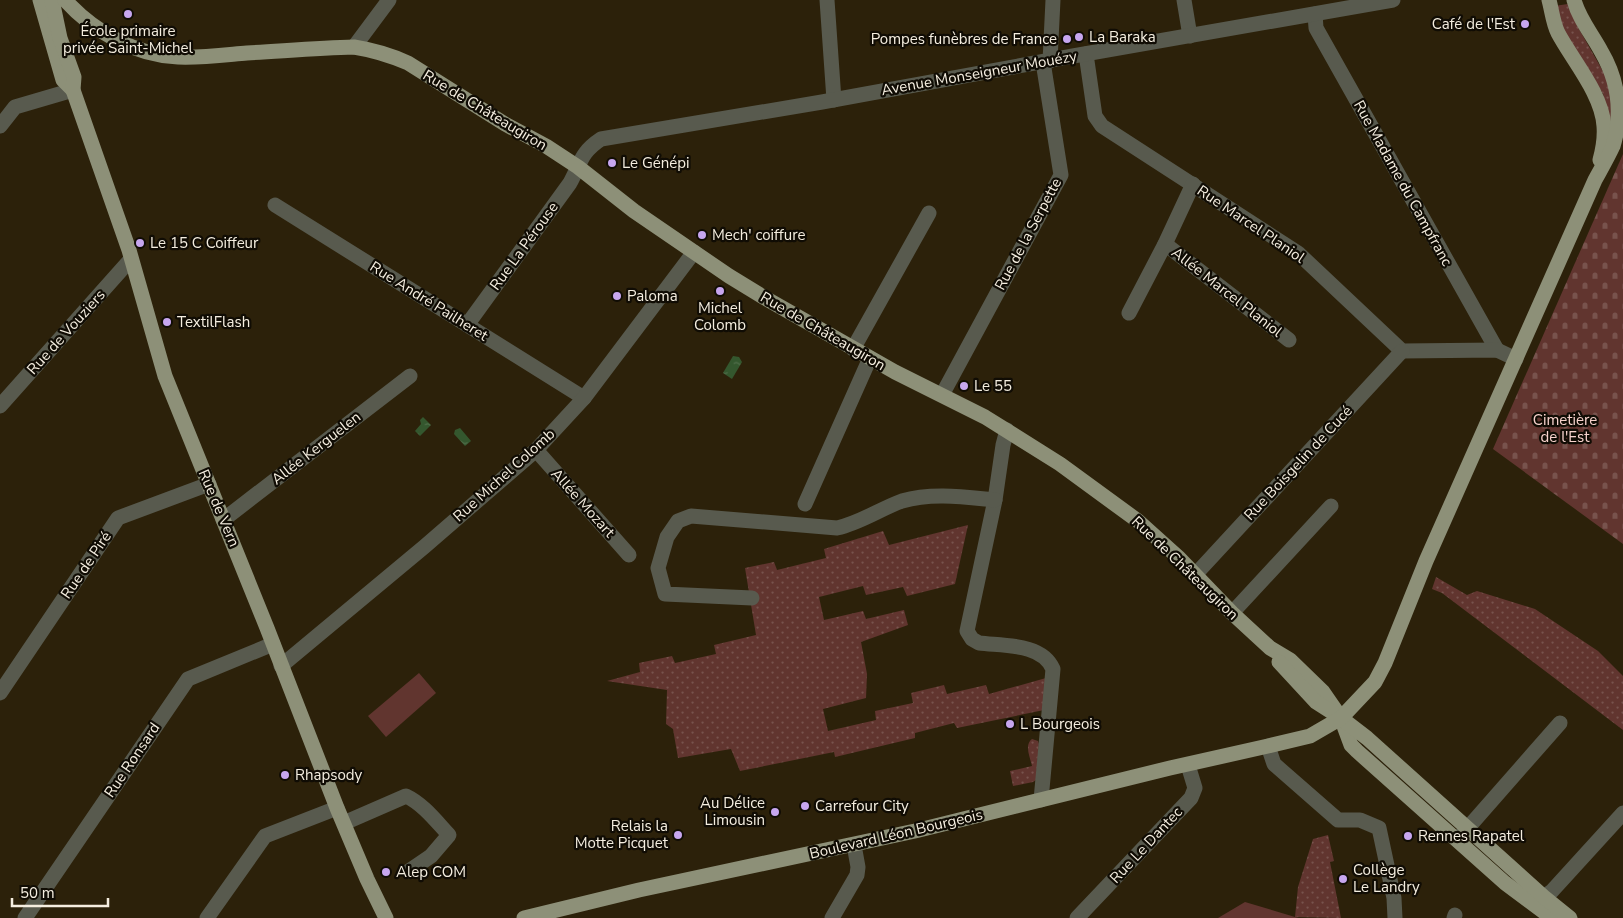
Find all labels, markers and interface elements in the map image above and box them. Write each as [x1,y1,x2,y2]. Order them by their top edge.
marker: École primaire privée Saint-Michel [122,8,134,20]
place label: Café de l'Est [1432,14,1516,34]
marker: Café de l'Est [1519,18,1531,30]
place label: École primaire privée Saint-Michel [63,21,193,58]
place label: La Baraka [1089,27,1156,47]
place label: Pompes funèbres de France [871,29,1057,49]
marker: La Baraka [1073,31,1085,43]
marker: Pompes funèbres de France [1061,33,1073,45]
street label: Avenue Monseigneur Mouézy [880,46,1079,100]
street label: Rue de Châteaugiron [419,65,551,155]
street label: Rue Madame du Campfranc [1349,97,1457,269]
place label: Le Génépi [622,153,690,173]
marker: Le Génépi [606,157,618,169]
street label: Rue de la Serpette [990,174,1066,294]
street label: Rue Marcel Planiol [1193,180,1309,268]
street label: Rue La Pérouse [485,198,563,294]
place label: Mech' coiffure [712,225,805,245]
marker: Mech' coiffure [696,229,708,241]
place label: Le 15 C Coiffeur [150,233,259,253]
marker: Le 15 C Coiffeur [134,237,146,249]
street label: Allée Marcel Planiol [1168,242,1287,342]
street label: Rue André Pailheret [366,257,492,346]
street label: Rue de Vouziers [22,285,110,379]
marker: Michel Colomb [714,285,726,297]
place label: Paloma [627,286,678,306]
street label: Rue de Châteaugiron [757,287,889,375]
marker: Paloma [611,290,623,302]
place label: Michel Colomb [694,298,746,335]
place label: TextilFlash [177,312,250,332]
marker: TextilFlash [161,316,173,328]
place label: Le 55 [974,376,1012,396]
marker: Le 55 [958,380,970,392]
street label: Rue Boisgelin de Cucé [1239,401,1357,525]
street label: Allée Kerguelen [267,407,365,489]
park label: Cimetière de l'Est [1533,410,1597,447]
street label: Rue Michel Colomb [449,424,559,526]
street label: Allée Mozart [547,464,620,542]
street label: Rue de Vern [194,466,244,550]
street label: Rue de Châteaugiron [1127,512,1243,624]
street label: Rue de Piré [56,527,116,603]
place label: L Bourgeois [1020,714,1100,734]
marker: L Bourgeois [1004,718,1016,730]
street label: Rue Ronsard [100,719,164,801]
place label: Rhapsody [295,765,363,785]
marker: Rhapsody [279,769,291,781]
place label: Au Délice Limousin [700,793,765,830]
place label: Carrefour City [815,796,909,816]
marker: Carrefour City [799,800,811,812]
street label: Rue Le Dantec [1105,802,1187,888]
street label: Boulevard Léon Bourgeois [807,804,985,864]
marker: Au Délice Limousin [769,806,781,818]
place label: Relais la Motte Picquet [575,816,669,853]
place label: Rennes Rapatel [1418,826,1525,846]
marker: Relais la Motte Picquet [672,829,684,841]
marker: Rennes Rapatel [1402,830,1414,842]
place label: Collège Le Landry [1353,860,1420,897]
place label: Alep COM [396,862,466,882]
marker: Alep COM [380,866,392,878]
marker: Collège Le Landry [1337,873,1349,885]
scale bar [12,876,109,908]
text: 50 m [20,883,55,903]

